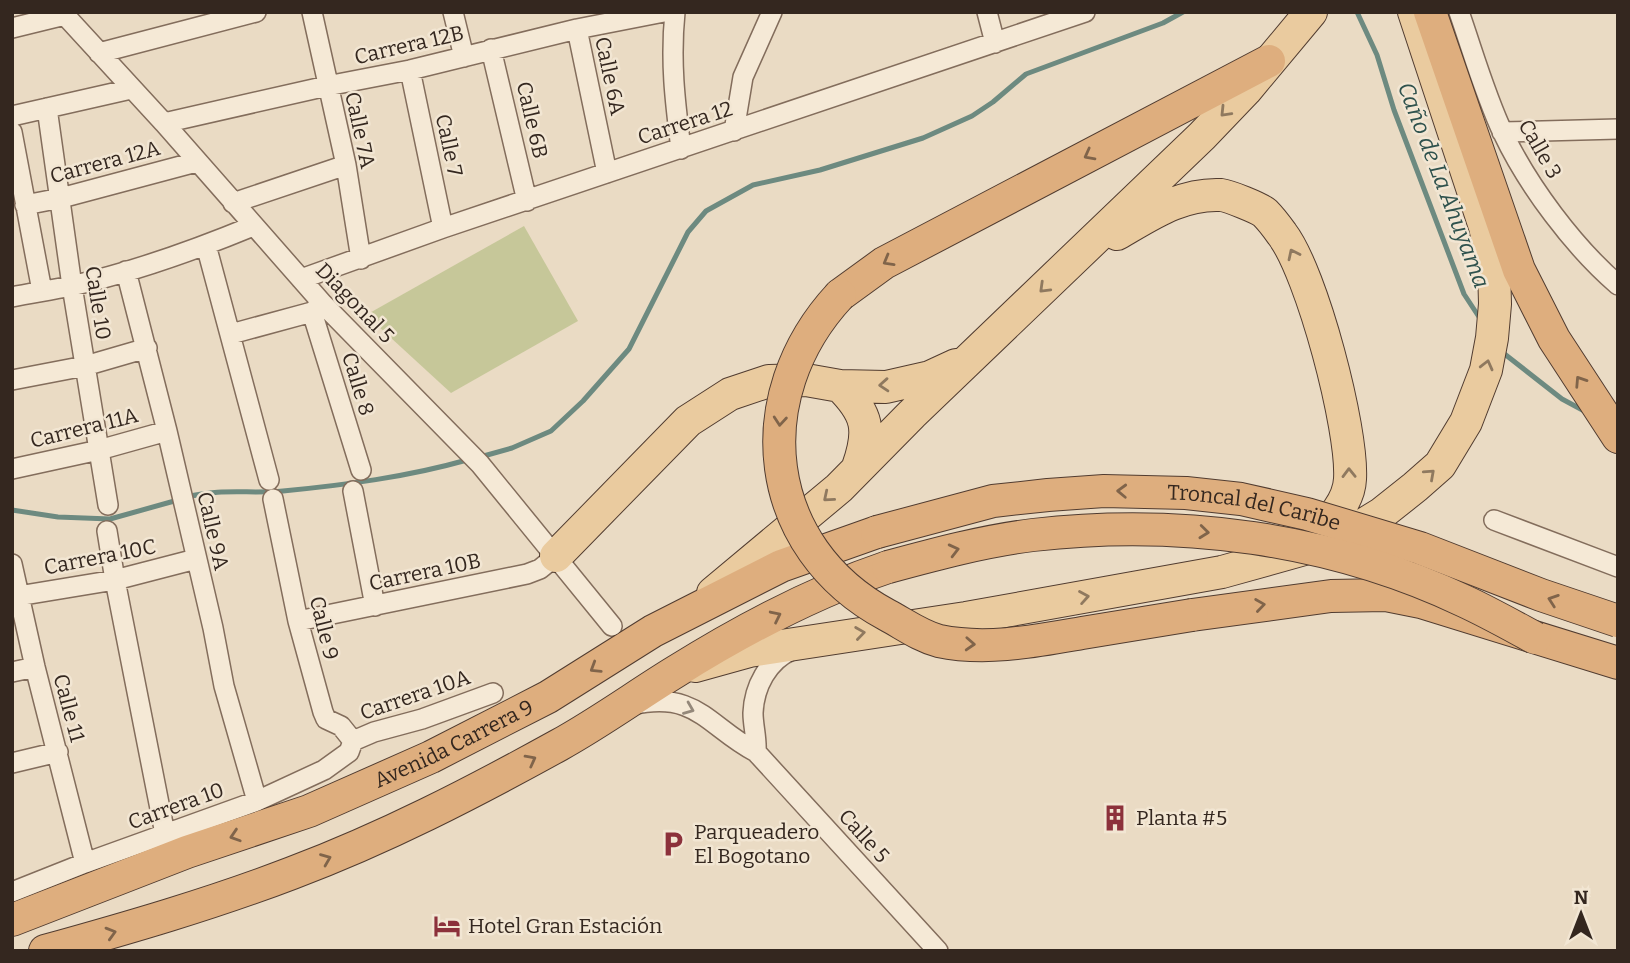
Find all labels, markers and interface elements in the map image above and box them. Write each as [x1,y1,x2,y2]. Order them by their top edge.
street label: Carrera 12B [352,20,466,70]
street label: Calle 6A [589,34,631,118]
water label: Caño de La Ahuyama [1392,78,1496,292]
street label: Calle 6B [511,79,553,161]
street label: Calle 7A [339,89,381,171]
street label: Carrera 12 [634,95,736,151]
one-way arrow [1220,104,1233,117]
street label: Calle 7 [430,112,468,179]
street label: Calle 3 [1513,115,1567,183]
street label: Carrera 12A [47,135,163,189]
one-way arrow [1084,147,1096,160]
one-way arrow [1288,249,1302,261]
one-way arrow [883,253,896,266]
street label: Diagonal 5 [310,257,400,349]
street label: Calle 10 [79,264,117,342]
one-way arrow [1039,279,1052,292]
street label: Calle 8 [336,349,380,419]
one-way arrow [1478,359,1493,371]
one-way arrow [1575,375,1588,388]
one-way arrow [878,377,889,392]
street label: Carrera 11A [27,402,141,454]
one-way arrow [773,415,788,426]
one-way arrow [1341,467,1357,478]
one-way arrow [1422,470,1435,482]
street label: Troncal del Caribe [1167,480,1344,536]
one-way arrow [1116,484,1127,499]
street label: Calle 9A [191,489,235,573]
one-way arrow [823,489,836,502]
one-way arrow [1199,525,1210,540]
street label: Carrera 10C [42,533,158,581]
one-way arrow [948,544,960,558]
street label: Carrera 10B [367,547,483,597]
one-way arrow [1078,590,1090,605]
street label: Calle 9 [304,593,344,663]
one-way arrow [1548,593,1560,608]
one-way arrow [1254,598,1266,613]
one-way arrow [769,610,781,624]
one-way arrow [854,626,866,641]
one-way arrow [965,637,976,652]
one-way arrow [590,659,603,672]
street label: Carrera 10A [356,664,474,726]
street label: Calle 11 [47,671,91,745]
street label: Avenida Carrera 9 [370,694,538,794]
one-way arrow [683,700,695,714]
one-way arrow [524,755,536,769]
street label: Carrera 10 [124,777,228,835]
building icon: Planta #5 [1100,803,1130,833]
street label: Calle 5 [833,804,895,868]
place label: Planta #5 [1136,805,1227,831]
place label: Parqueadero El Bogotano [694,819,819,869]
one-way arrow [229,828,241,842]
parking icon: Parqueadero El Bogotano [658,829,688,859]
one-way arrow [319,854,331,868]
north arrow [1546,879,1616,949]
text: N [1574,886,1589,909]
hotel icon: Hotel Gran Estación [432,911,462,941]
place label: Hotel Gran Estación [468,913,662,939]
one-way arrow [105,926,117,941]

